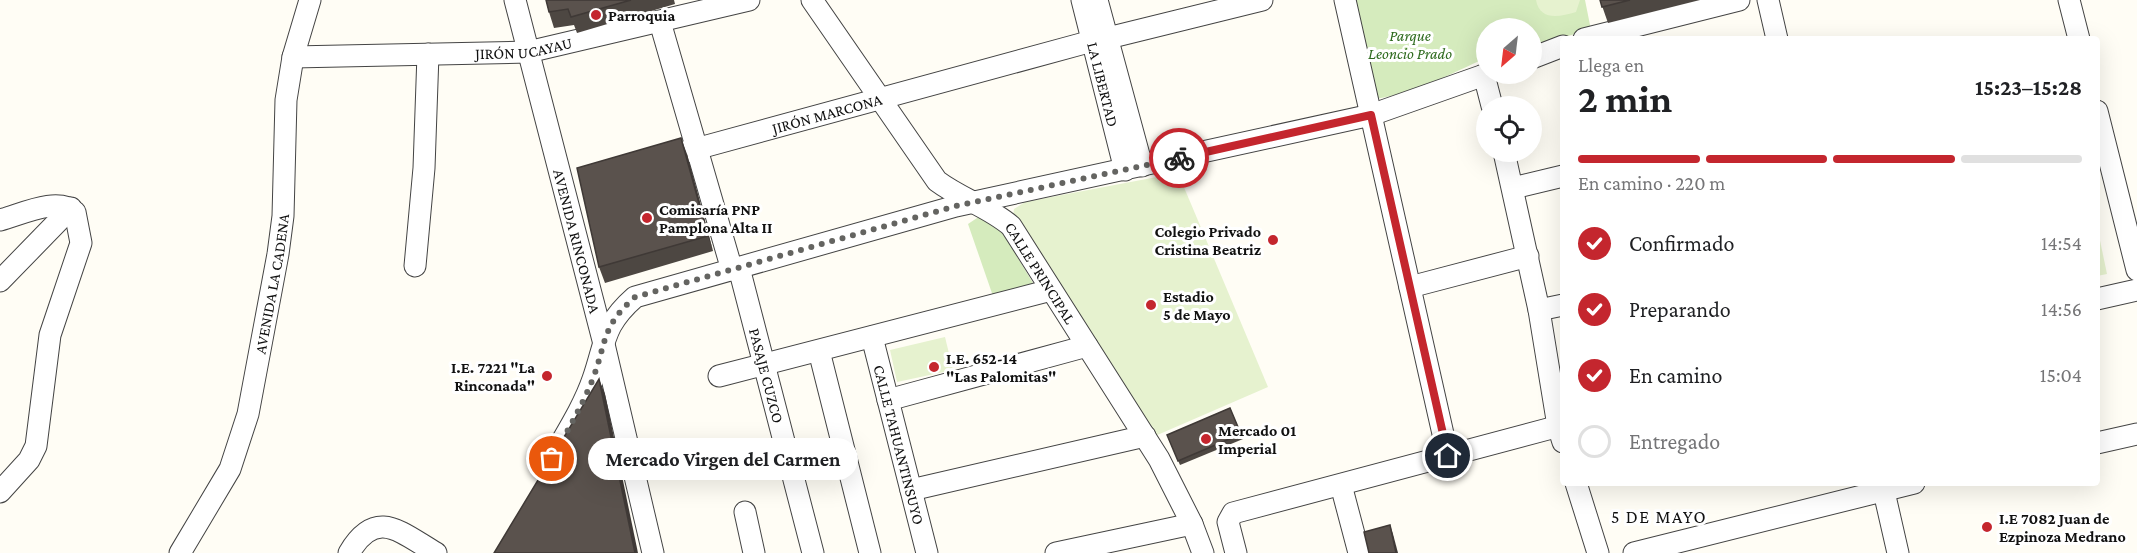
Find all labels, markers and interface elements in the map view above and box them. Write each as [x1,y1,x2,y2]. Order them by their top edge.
place label: Parroquia [608,7,675,24]
marker: Parroquia [589,8,603,22]
north arrow [1476,18,1542,84]
map controls [1476,18,1542,162]
park label: Parque Leoncio Prado [1368,27,1452,62]
street label: JIRÓN UCAYAU [473,34,574,63]
street label: LA LIBERTAD [1084,40,1122,129]
text: Llega en [1578,54,1644,76]
text: 15:23–15:28 [1975,75,2082,100]
text: 2 min [1578,77,1672,120]
street label: JIRÓN MARCONA [768,90,885,138]
button: locate [1476,96,1542,162]
courier [1149,128,1209,188]
icon: bike [1163,142,1196,175]
street label: AVENIDA RINCONADA [550,167,604,316]
text: En camino · 220 m [1578,172,1725,194]
place label: Comisaría PNP Pamplona Alta II [659,201,772,236]
marker: Comisaría PNP Pamplona Alta II [640,211,654,225]
street label: AVENIDA LA CADENA [251,212,292,355]
street label: CALLE PRINCIPAL [1002,219,1079,327]
place label: Colegio Privado Cristina Beatriz [1154,223,1262,258]
icon: check [1578,227,1611,260]
text: Confirmado [1629,231,1735,256]
text: 14:54 [2041,232,2082,254]
marker: Colegio Privado Cristina Beatriz [1266,233,1280,247]
place label: Estadio 5 de Mayo [1163,288,1231,323]
icon: check [1578,293,1611,326]
text: Preparando [1629,297,1731,322]
marker: Estadio 5 de Mayo [1144,298,1158,312]
text: 14:56 [2041,298,2082,320]
street label: PASAJE CUZCO [746,326,787,425]
place label: I.E. 652-14 "Las Palomitas" [946,350,1056,385]
place label: I.E. 7221 "La Rinconada" [451,359,535,394]
icon: check [1578,359,1611,392]
marker: I.E. 652-14 "Las Palomitas" [927,360,941,374]
street label: CALLE TAHUANTINSUYO [870,363,927,526]
text: En camino [1629,363,1722,388]
text: 15:04 [2040,364,2082,386]
marker: I.E. 7221 "La Rinconada" [540,369,554,383]
place label: Mercado 01 Imperial [1218,422,1296,457]
text: Entregado [1629,429,1720,454]
pin [1422,430,1473,481]
marker: Mercado 01 Imperial [1199,432,1213,446]
pin [526,433,577,484]
callout: Mercado Virgen del Carmen [588,438,858,480]
icon: home [1431,439,1464,472]
icon: bag [535,442,568,475]
text: Mercado Virgen del Carmen [605,448,841,470]
district label: 5 DE MAYO [1611,507,1707,527]
place label: I.E 7082 Juan de Ezpinoza Medrano [1999,510,2126,545]
marker: I.E 7082 Juan de Ezpinoza Medrano [1980,520,1994,534]

